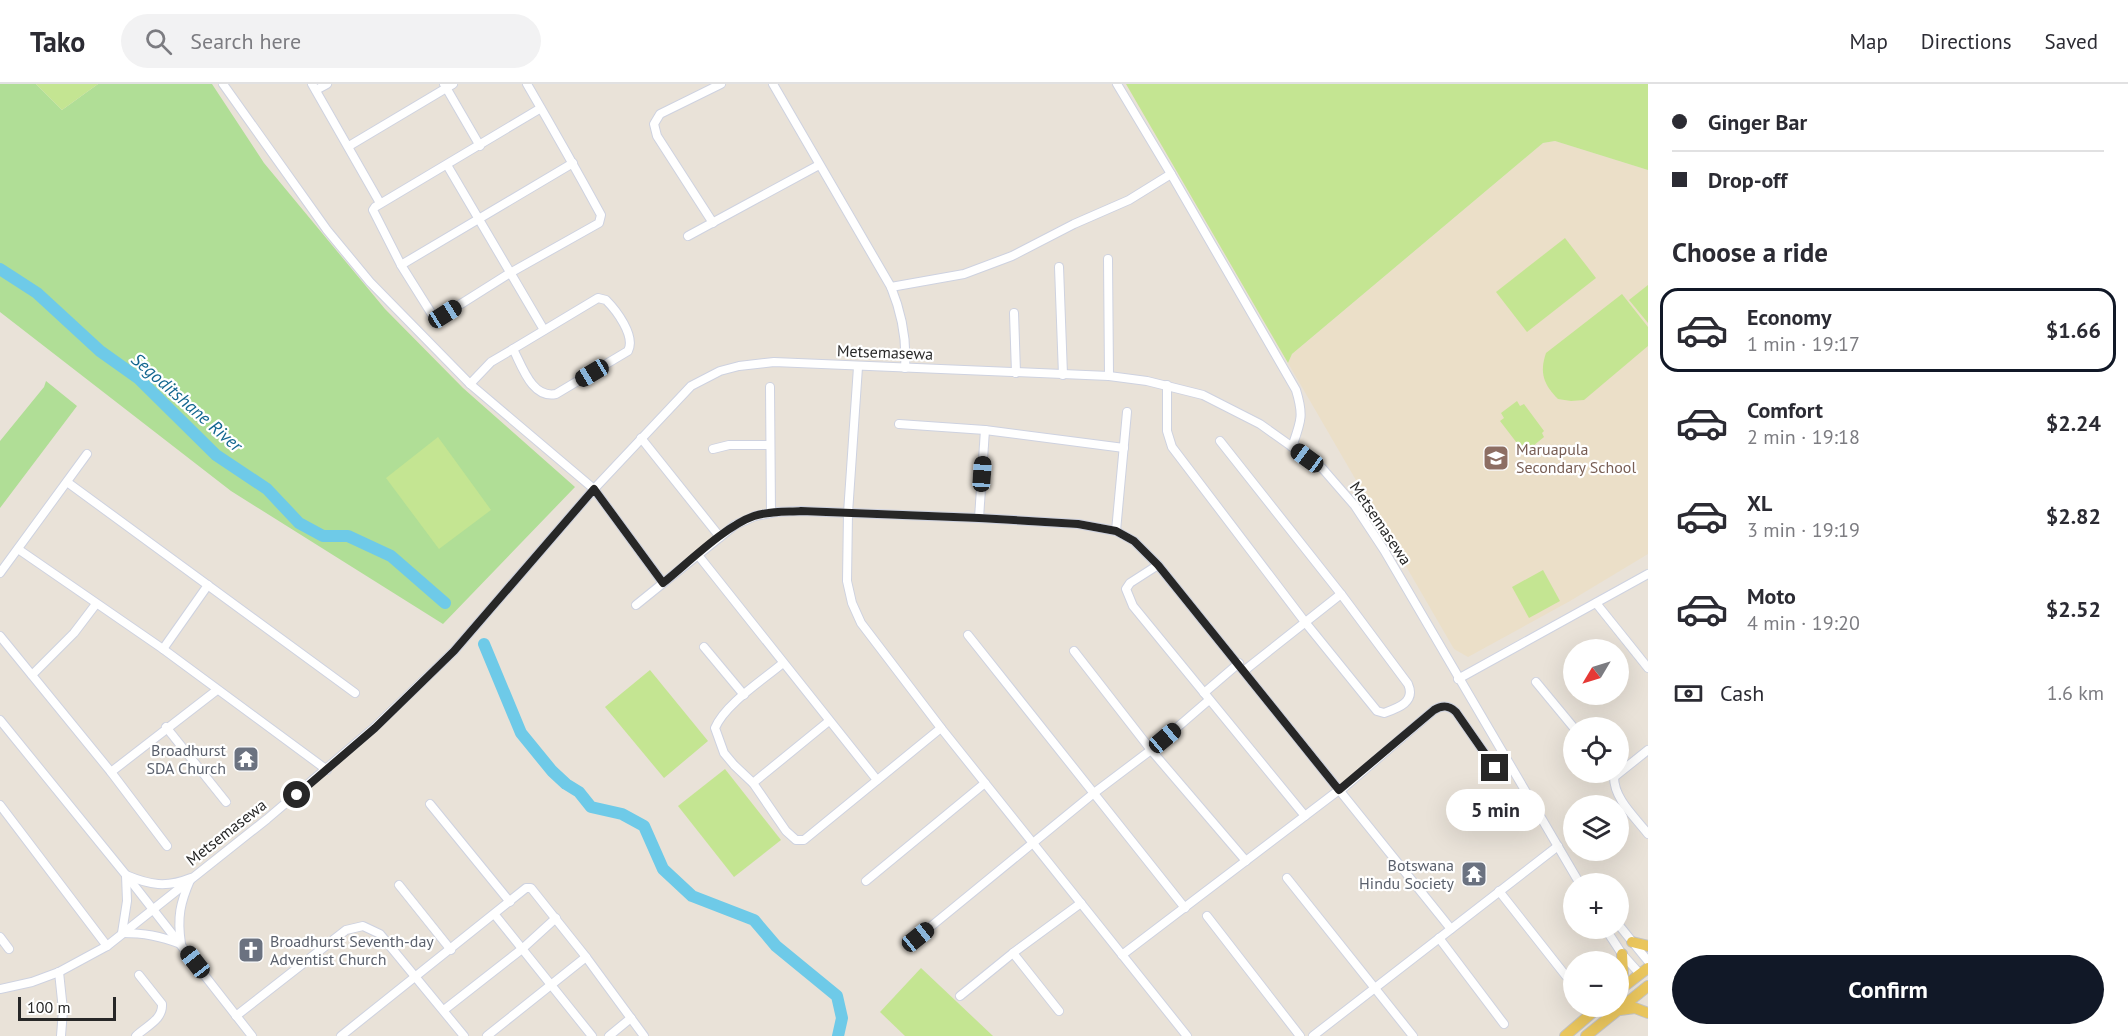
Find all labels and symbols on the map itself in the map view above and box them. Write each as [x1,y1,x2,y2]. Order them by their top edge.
car [425,297,465,331]
street label: Metsemasewa [836,340,934,364]
water label: Segoditshane River [127,348,248,457]
car [572,356,612,390]
place label: Maruapula Secondary School [1516,439,1636,477]
car [1287,440,1327,476]
school or university icon: Maruapula Secondary School [1481,443,1511,473]
car [972,455,992,493]
street label: Metsemasewa [1346,477,1416,569]
north arrow [1563,639,1629,705]
car [1145,720,1185,756]
place label: Broadhurst SDA Church [147,740,227,778]
temple icon: Broadhurst SDA Church [231,744,261,774]
route end [1481,754,1508,781]
route start [283,781,310,808]
callout: 5 min [1446,789,1544,831]
street label: Metsemasewa [182,794,270,870]
place label: Botswana Hindu Society [1359,855,1455,893]
temple icon: Botswana Hindu Society [1459,859,1489,889]
car [898,919,938,955]
place label: Broadhurst Seventh-day Adventist Church [270,931,434,969]
church icon: Broadhurst Seventh-day Adventist Church [236,935,266,965]
car [177,942,213,982]
scale bar [18,994,116,1022]

